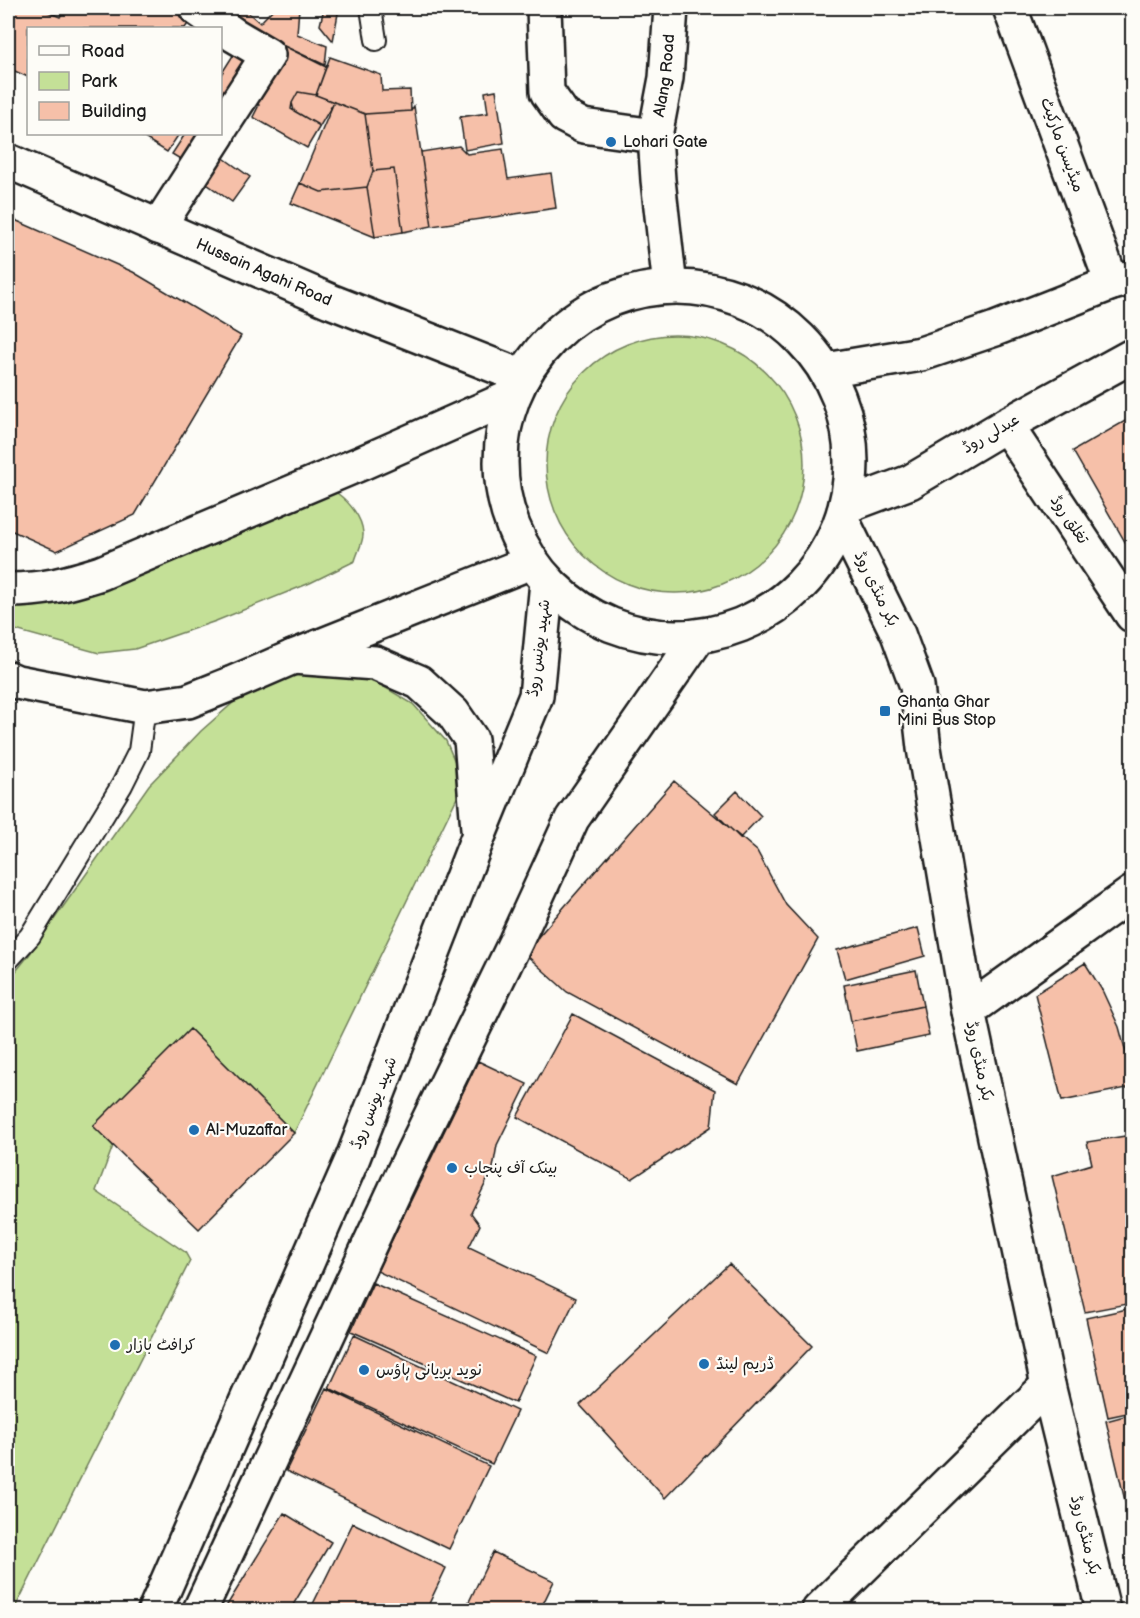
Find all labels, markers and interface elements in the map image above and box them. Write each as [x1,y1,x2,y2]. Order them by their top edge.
legend [27,27,222,135]
street label: Alang Road [649,33,679,119]
text: Road [81,41,125,62]
text: Park [81,71,117,92]
street label: میڈیسن مارکیٹ [1036,95,1088,195]
text: Building [81,101,147,122]
place label: Lohari Gate [623,133,708,152]
marker: Lohari Gate [604,135,618,149]
street label: Hussain Agahi Road [193,234,335,310]
street label: عبدلی روڈ [959,410,1023,458]
street label: تغلق روڈ [1046,492,1092,548]
street label: بکر منڈی روڈ [850,548,902,630]
street label: شہید یونس روڈ [524,598,554,698]
place label: Ghanta Ghar Mini Bus Stop [897,693,996,730]
marker: Ghanta Ghar Mini Bus Stop [878,704,892,718]
street label: بکر منڈی روڈ [961,1019,997,1103]
street label: شہید یونس روڈ [347,1054,401,1152]
place label: Al-Muzaffar [206,1121,288,1140]
marker: Al-Muzaffar [187,1123,201,1137]
place label: بینک آف پنجاب [464,1159,558,1178]
marker: بینک آف پنجاب [445,1161,459,1175]
place label: کرافٹ بازار [125,1336,196,1355]
marker: کرافٹ بازار [108,1338,122,1352]
place label: ڈریم لینڈ [716,1355,774,1376]
marker: ڈریم لینڈ [697,1357,711,1371]
place label: نوید بریانی ہاؤس [376,1361,482,1381]
marker: نوید بریانی ہاؤس [357,1363,371,1377]
street label: بکر منڈی روڈ [1066,1493,1104,1577]

